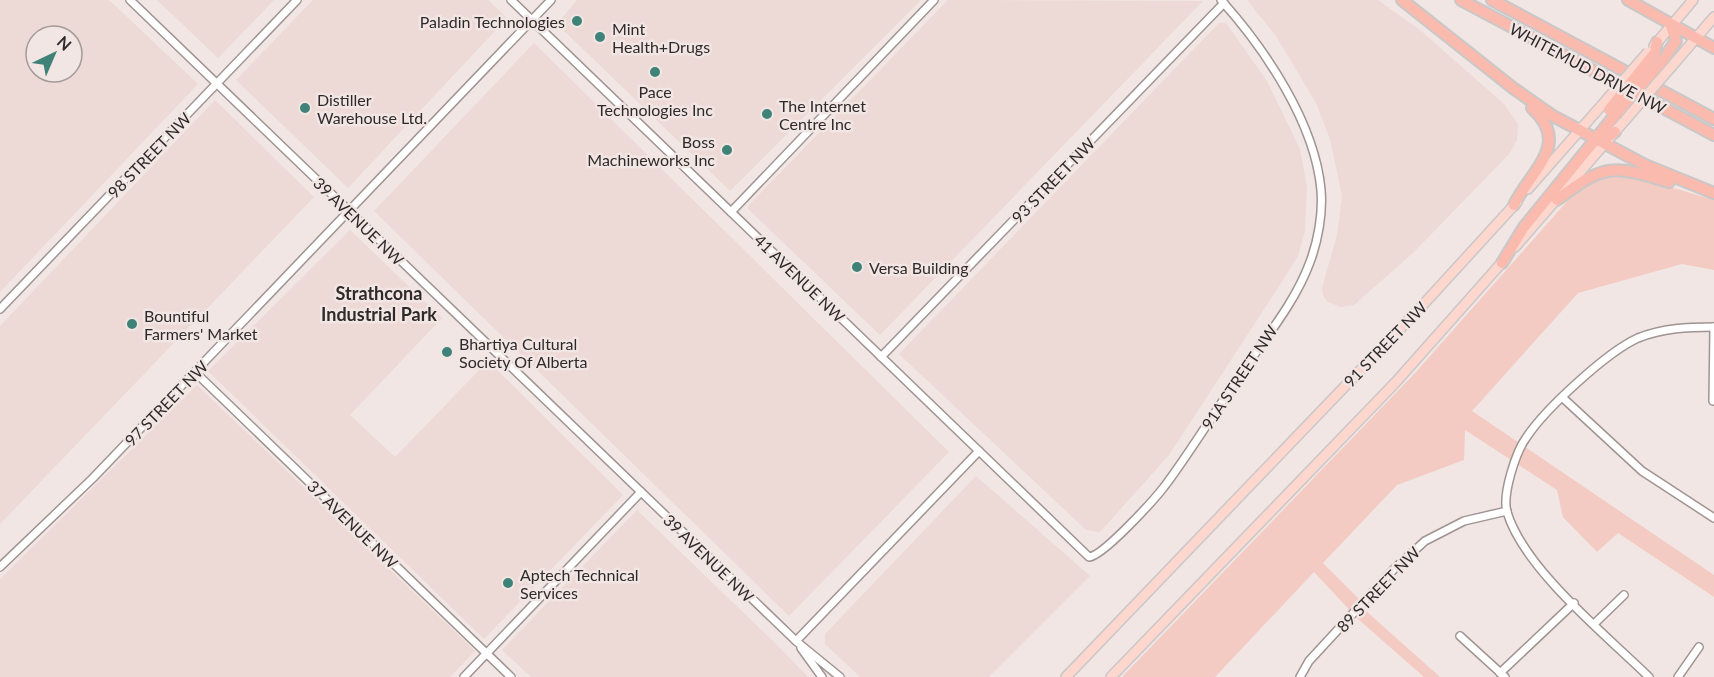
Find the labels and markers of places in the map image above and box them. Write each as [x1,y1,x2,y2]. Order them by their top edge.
place label: Paladin Technologies [420,12,565,31]
marker: Paladin Technologies [570,14,584,28]
place label: Mint Health+Drugs [612,19,710,56]
marker: Mint Health+Drugs [593,30,607,44]
marker: Pace Technologies Inc [648,65,662,79]
place label: Pace Technologies Inc [597,82,713,119]
place label: Distiller Warehouse Ltd. [317,90,427,127]
place label: The Internet Centre Inc [779,96,866,133]
marker: Distiller Warehouse Ltd. [298,101,312,115]
marker: The Internet Centre Inc [760,107,774,121]
place label: Boss Machineworks Inc [587,132,715,169]
marker: Boss Machineworks Inc [720,143,734,157]
place label: Versa Building [869,258,969,277]
marker: Versa Building [850,260,864,274]
place label: Bountiful Farmers' Market [144,306,258,343]
marker: Bountiful Farmers' Market [125,317,139,331]
place label: Bhartiya Cultural Society Of Alberta [459,334,587,371]
marker: Bhartiya Cultural Society Of Alberta [440,345,454,359]
place label: Aptech Technical Services [520,565,639,602]
marker: Aptech Technical Services [501,576,515,590]

